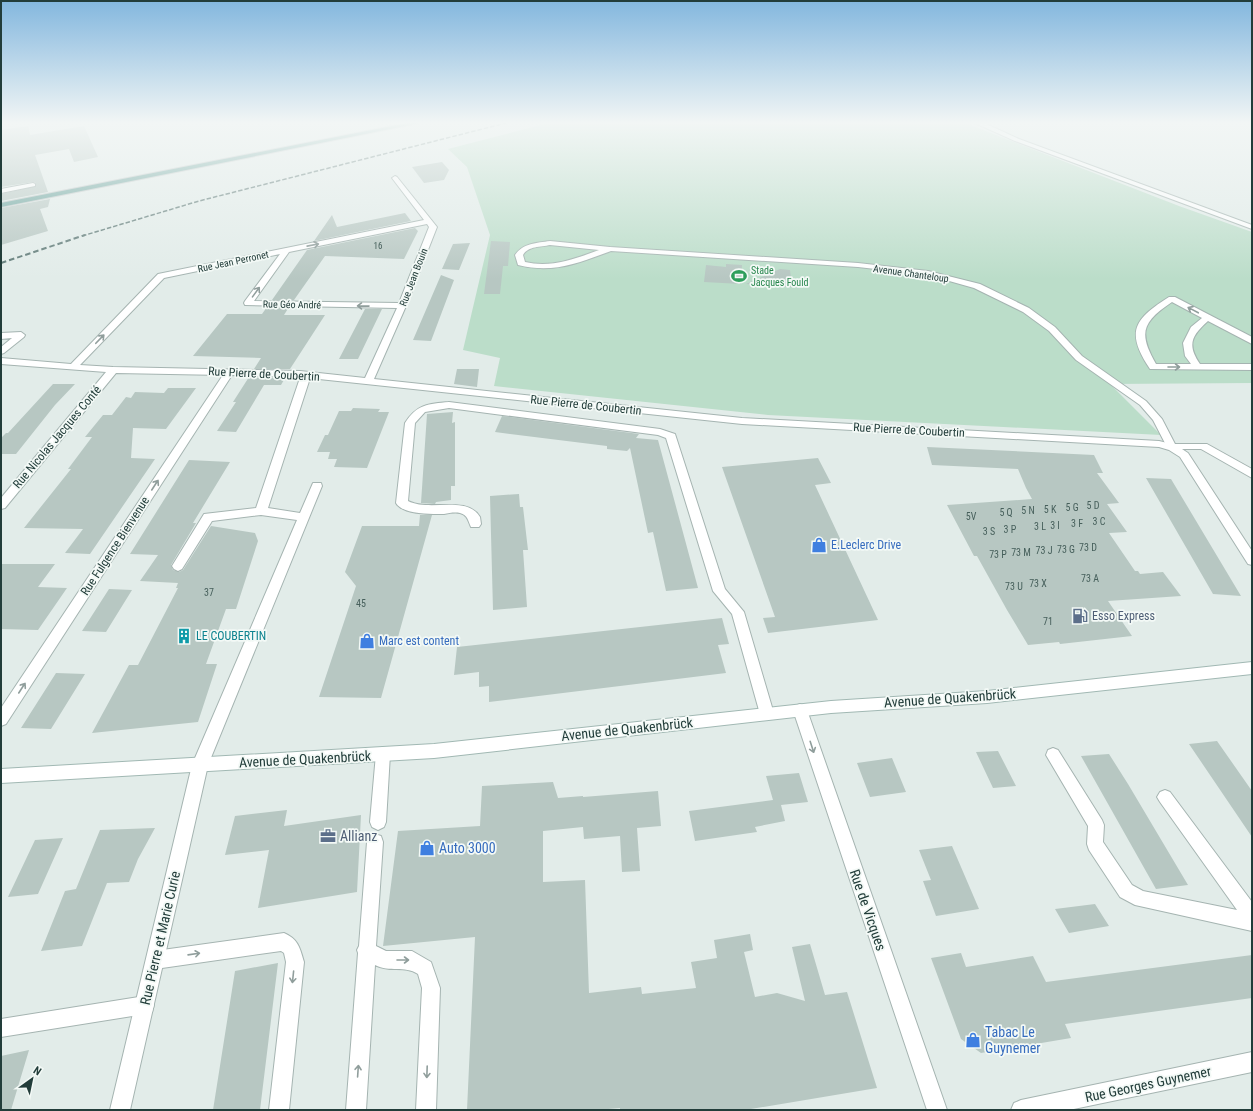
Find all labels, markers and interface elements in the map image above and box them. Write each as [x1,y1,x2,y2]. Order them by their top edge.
one-way arrow [306,240,319,248]
house number: 16 [374,241,382,251]
street label: Rue Jean Bouin [397,247,430,308]
street label: Rue Jean Perronet [197,249,270,274]
street label: Avenue Chanteloup [873,263,949,284]
place label: Stade Jacques Fould [751,265,808,288]
sports icon: Stade Jacques Fould [730,267,748,285]
one-way arrow [252,286,261,297]
street label: Rue Géo André [263,298,322,311]
one-way arrow [357,302,370,310]
one-way arrow [1187,306,1199,313]
one-way arrow [95,334,105,344]
one-way arrow [1167,363,1180,371]
street label: Rue Pierre de Coubertin [208,364,320,384]
street label: Rue Nicolas Jacques Conté [10,383,104,491]
street label: Rue Pierre de Coubertin [530,392,642,418]
street label: Rue Pierre de Coubertin [853,420,965,440]
one-way arrow [151,480,159,491]
street label: Rue Fulgence Bienvenue [78,494,152,598]
house number: 5 D [1087,500,1100,511]
house number: 5 G [1065,502,1079,513]
house number: 5 K [1044,504,1057,515]
house number: 5 N [1021,505,1035,516]
house number: 5 Q [999,507,1013,518]
house number: 5V [966,511,977,522]
house number: 3 C [1093,516,1106,527]
house number: 3 F [1071,518,1083,529]
house number: 3 I [1050,520,1060,531]
house number: 3 L [1034,521,1046,532]
house number: 3 P [1004,524,1017,535]
house number: 3 S [983,526,995,537]
shop icon: E.Leclerc Drive [810,536,828,554]
place label: E.Leclerc Drive [831,538,902,552]
house number: 73 D [1079,542,1097,553]
house number: 73 G [1057,544,1075,555]
house number: 73 J [1035,545,1053,556]
house number: 73 M [1011,547,1031,558]
house number: 73 P [989,549,1007,560]
house number: 73 A [1081,573,1099,584]
house number: 73 X [1029,578,1047,589]
house number: 73 U [1005,581,1023,592]
house number: 37 [204,587,214,598]
house number: 45 [356,598,366,609]
fuel station icon: Esso Express [1071,607,1089,625]
place label: Esso Express [1092,609,1155,623]
house number: 71 [1043,616,1053,627]
building icon: LE COUBERTIN [175,627,193,645]
place label: LE COUBERTIN [196,629,266,643]
shop icon: Marc est content [358,632,376,650]
place label: Marc est content [379,634,459,648]
one-way arrow [18,683,26,694]
street label: Avenue de Quakenbrück [883,685,1017,711]
street label: Avenue de Quakenbrück [560,714,694,744]
one-way arrow [809,741,817,753]
street label: Avenue de Quakenbrück [238,748,372,770]
office icon: Allianz [319,827,337,845]
place label: Allianz [340,828,377,844]
shop icon: Auto 3000 [418,839,436,857]
place label: Auto 3000 [439,840,496,856]
street label: Rue de Vicques [847,867,889,953]
street label: Rue Pierre et Marie Curie [137,869,183,1006]
one-way arrow [187,950,200,958]
one-way arrow [396,956,409,964]
one-way arrow [289,970,297,983]
place label: Tabac Le Guynemer [985,1024,1041,1056]
shop icon: Tabac Le Guynemer [964,1031,982,1049]
north arrow [12,1059,52,1099]
street label: Rue Georges Guynemer [1083,1063,1213,1105]
text: N [31,1064,44,1078]
one-way arrow [355,1065,362,1078]
one-way arrow [423,1065,431,1078]

